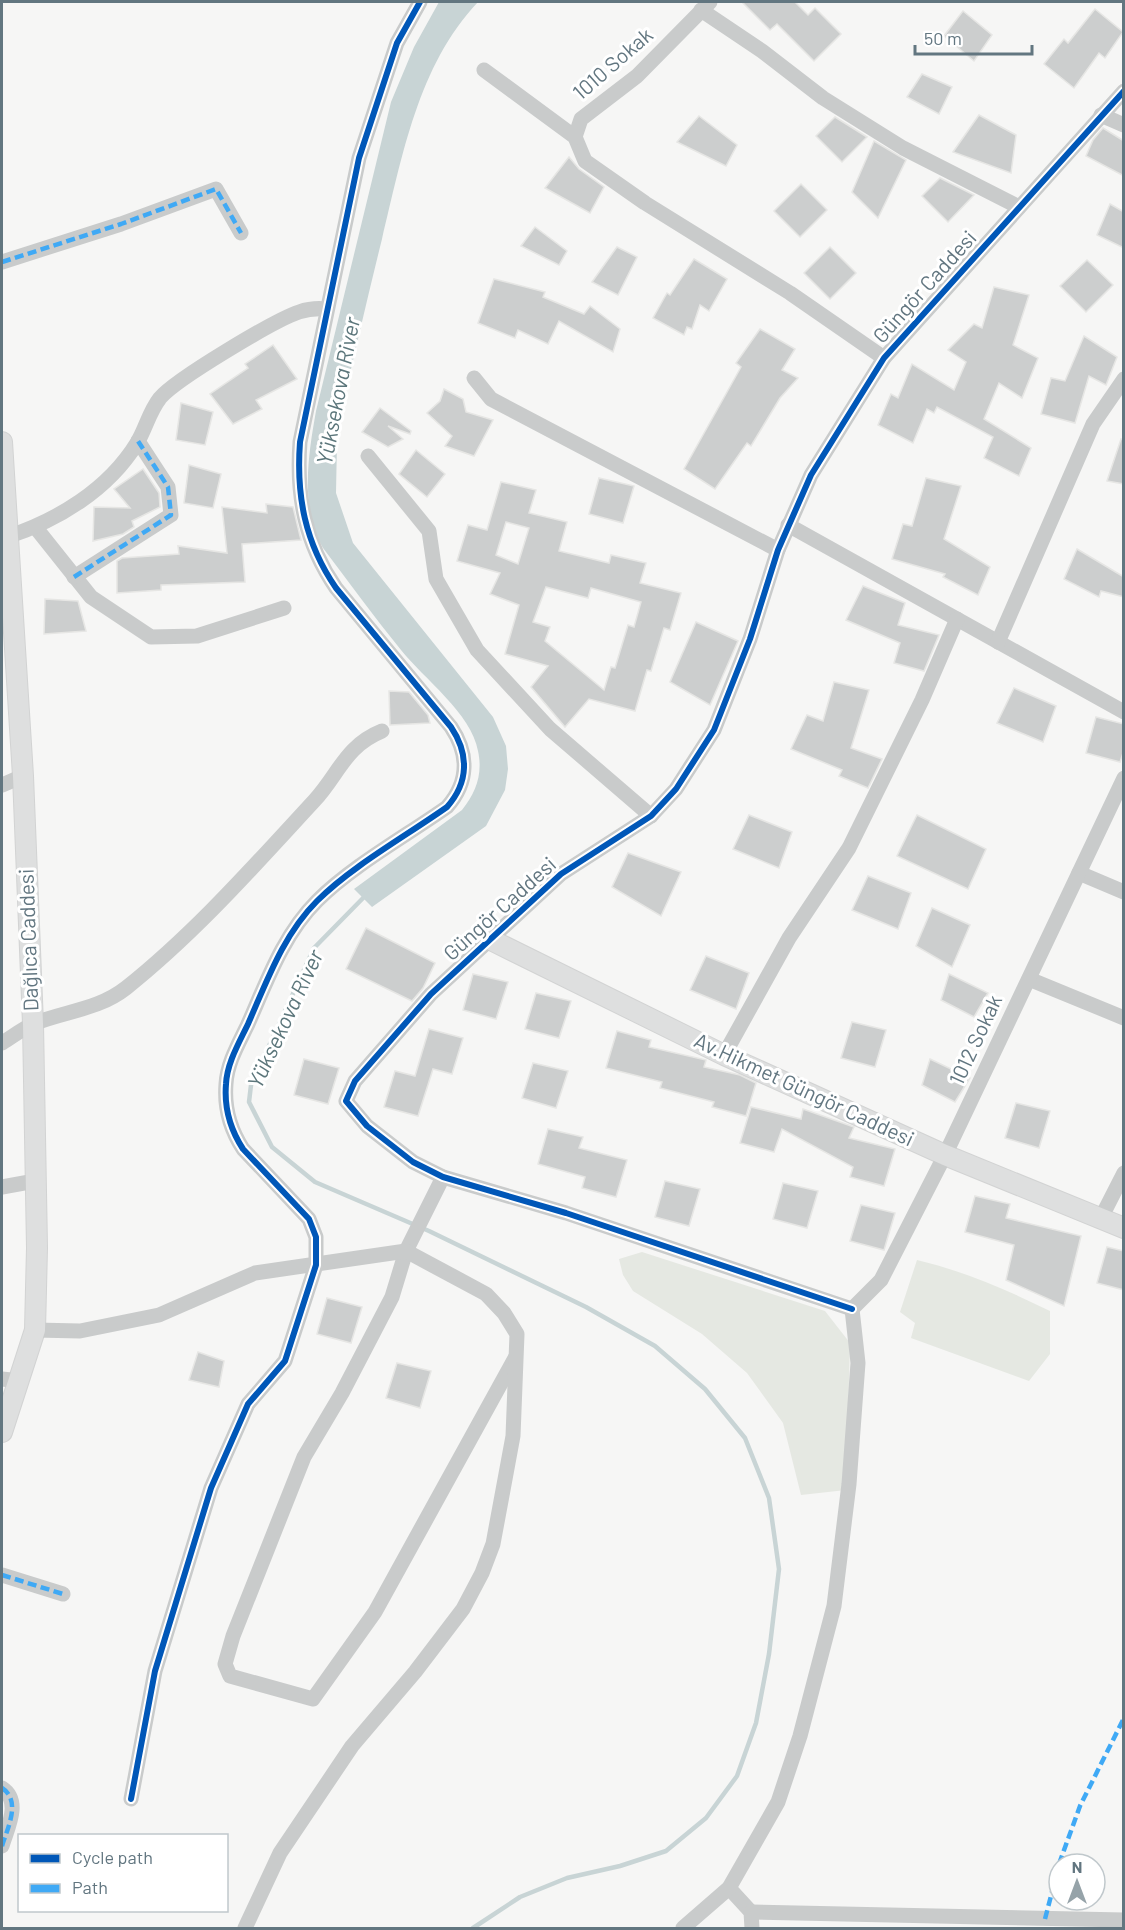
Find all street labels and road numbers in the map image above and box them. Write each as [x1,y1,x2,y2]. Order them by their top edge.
street label: 1010 Sokak [567,22,657,104]
street label: Güngör Caddesi [867,225,981,347]
street label: Güngör Caddesi [438,851,560,965]
street label: Dağlıca Caddesi [13,868,42,1012]
street label: 1012 Sokak [943,990,1006,1088]
street label: Av.Hikmet Güngör Caddesi [691,1027,918,1151]

